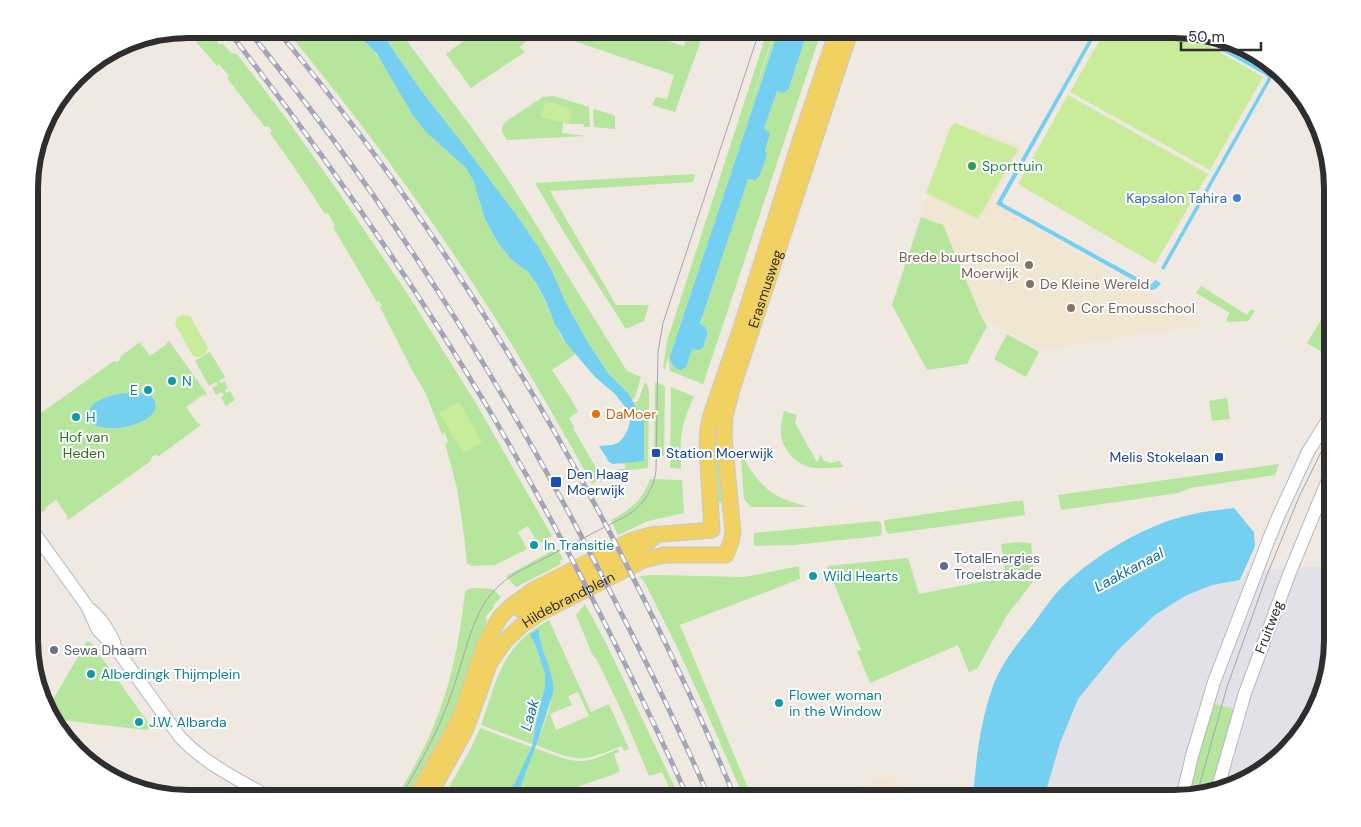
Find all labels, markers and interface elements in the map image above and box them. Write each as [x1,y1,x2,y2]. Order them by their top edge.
scale bar [1181,20,1261,52]
text: 50 m [1188,27,1225,47]
place label: Sporttuin [982,157,1043,175]
marker: Sporttuin [966,160,978,172]
place label: Kapsalon Tahira [1126,189,1227,207]
marker: Kapsalon Tahira [1231,192,1243,204]
street label: Erasmusweg [744,247,786,330]
place label: Brede buurtschool Moerwijk [899,248,1019,282]
marker: Brede buurtschool Moerwijk [1023,259,1035,271]
place label: De Kleine Wereld [1040,275,1149,293]
marker: De Kleine Wereld [1024,278,1036,290]
place label: Cor Emousschool [1081,299,1195,317]
marker: Cor Emousschool [1065,302,1077,314]
place label: N [182,372,192,390]
marker: N [166,375,178,387]
place label: E [130,381,138,399]
marker: E [142,384,154,396]
place label: DaMoer [606,405,656,423]
place label: H [86,408,96,426]
marker: DaMoer [590,408,602,420]
marker: H [70,411,82,423]
park label: Hof van Heden [60,428,109,462]
place label: Station Moerwijk [666,444,774,462]
marker: Station Moerwijk [650,447,662,459]
place label: Melis Stokelaan [1109,448,1209,466]
marker: Melis Stokelaan [1213,451,1225,463]
place label: Den Haag Moerwijk [567,465,629,499]
marker: Den Haag Moerwijk [549,475,563,489]
place label: In Transitie [544,536,614,554]
marker: In Transitie [528,539,540,551]
water label: Laakkanaal [1091,543,1168,597]
place label: TotalEnergies Troelstrakade [954,549,1042,583]
marker: TotalEnergies Troelstrakade [938,560,950,572]
street label: Hildebrandplein [518,567,618,631]
place label: Wild Hearts [823,567,898,585]
marker: Wild Hearts [807,570,819,582]
street label: Fruitweg [1251,598,1287,656]
place label: Sewa Dhaam [64,641,147,659]
marker: Sewa Dhaam [48,644,60,656]
place label: Alberdingk Thijmplein [101,665,240,683]
marker: Alberdingk Thijmplein [85,668,97,680]
place label: Flower woman in the Window [789,686,882,720]
water label: Laak [516,696,544,733]
marker: Flower woman in the Window [773,697,785,709]
place label: J.W. Albarda [149,713,227,731]
marker: J.W. Albarda [133,716,145,728]

